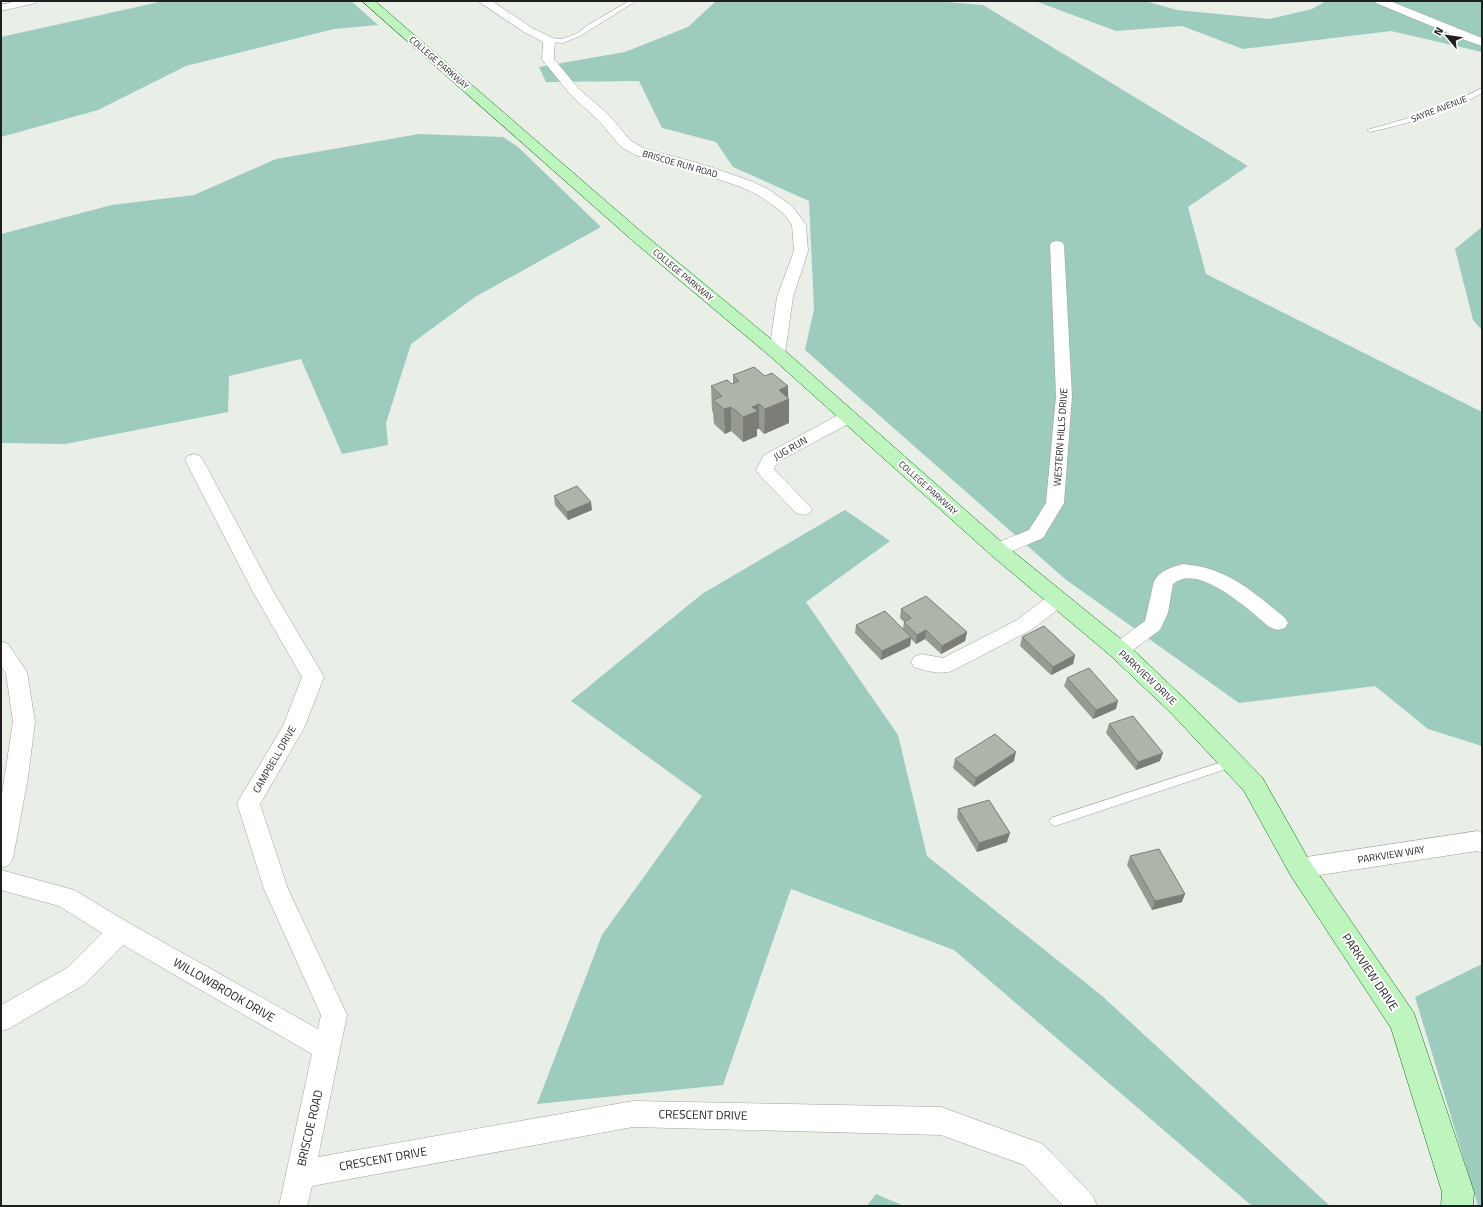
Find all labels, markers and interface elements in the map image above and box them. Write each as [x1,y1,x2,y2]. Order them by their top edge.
north arrow [1427,16,1467,56]
text: N [1429,24,1447,38]
street label: COLLEGE PARKWAY [407,33,472,92]
street label: SAYRE AVENUE [1409,92,1469,125]
street label: BRISCOE RUN ROAD [641,147,720,181]
street label: COLLEGE PARKWAY [650,245,716,304]
street label: WESTERN HILLS DRIVE [1050,387,1071,487]
street label: JUG RUN [770,433,810,464]
street label: COLLEGE PARKWAY [896,458,961,518]
street label: PARKVIEW DRIVE [1115,646,1180,709]
street label: CAMPBELL DRIVE [249,722,300,796]
street label: PARKVIEW WAY [1356,842,1426,867]
street label: PARKVIEW DRIVE [1337,929,1404,1014]
street label: WILLOWBROOK DRIVE [170,953,279,1027]
street label: BRISCOE ROAD [291,1088,328,1168]
street label: CRESCENT DRIVE [658,1104,748,1125]
street label: CRESCENT DRIVE [337,1141,429,1176]

